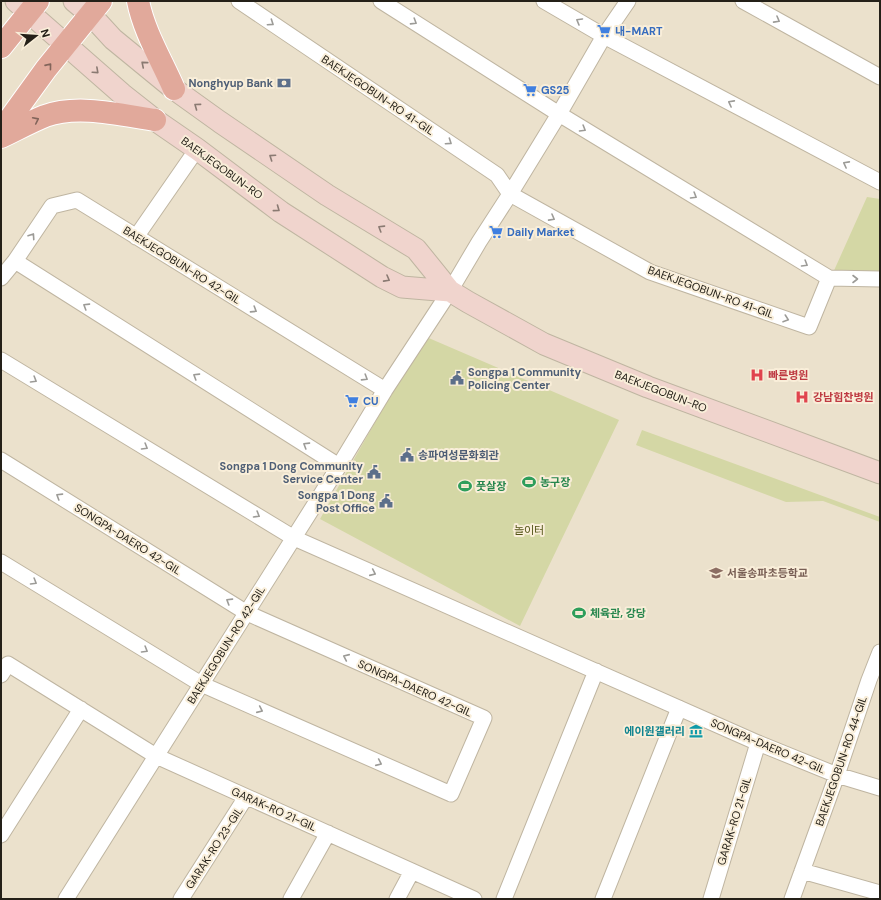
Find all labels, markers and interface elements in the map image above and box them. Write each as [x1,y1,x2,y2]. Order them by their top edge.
one-way arrow [772,15,780,22]
north arrow [16,16,56,56]
one-way arrow [410,17,417,25]
one-way arrow [267,18,274,26]
one-way arrow [576,19,583,26]
supermarket icon: 내-MART [596,23,612,39]
place label: 내-MART [615,24,663,38]
text: N [38,27,53,39]
street label: BAEKJEGOBUN-RO 41-GIL [319,52,437,138]
one-way arrow [142,62,149,69]
one-way arrow [45,63,52,70]
one-way arrow [91,66,99,73]
bank icon: Nonghyup Bank [276,75,292,91]
place label: Nonghyup Bank [189,76,274,90]
supermarket icon: GS25 [522,82,538,98]
place label: GS25 [541,83,570,97]
one-way arrow [727,100,735,107]
one-way arrow [194,103,201,111]
one-way arrow [32,118,39,125]
one-way arrow [579,124,586,131]
street label: BAEKJEGOBUN-RO [178,134,266,202]
one-way arrow [444,137,451,144]
one-way arrow [269,155,276,162]
one-way arrow [842,161,850,168]
one-way arrow [690,192,697,199]
one-way arrow [273,204,280,211]
one-way arrow [548,213,555,220]
street label: BAEKJEGOBUN-RO 42-GIL [121,223,244,307]
supermarket icon: Daily Market [488,224,504,240]
one-way arrow [378,225,385,233]
place label: Daily Market [507,225,575,239]
one-way arrow [27,233,34,240]
one-way arrow [801,259,808,267]
street label: BAEKJEGOBUN-RO 41-GIL [646,263,776,321]
one-way arrow [382,274,390,282]
one-way arrow [852,275,858,283]
one-way arrow [84,304,91,311]
one-way arrow [250,305,257,312]
one-way arrow [783,314,790,323]
place label: Songpa 1 Community Policing Center [468,365,581,392]
street label: BAEKJEGOBUN-RO [613,367,709,415]
hospital icon: 빠른병원 [749,367,765,383]
place label: 빠른병원 [768,368,808,382]
public building icon: Songpa 1 Community Policing Center [449,370,465,386]
one-way arrow [193,373,200,381]
one-way arrow [361,373,368,381]
one-way arrow [30,375,37,383]
hospital icon: 강남힘찬병원 [794,389,810,405]
place label: 강남힘찬병원 [813,390,874,404]
supermarket icon: CU [344,393,360,409]
place label: CU [363,394,379,408]
one-way arrow [141,443,148,450]
one-way arrow [303,443,310,450]
public building icon: 송파여성문화회관 [399,447,415,463]
place label: 송파여성문화회관 [418,448,499,462]
place label: Songpa 1 Dong Community Service Center [220,459,363,486]
public building icon: Songpa 1 Dong Community Service Center [366,464,382,480]
sports icon: 농구장 [521,474,537,490]
place label: 농구장 [540,475,570,489]
sports icon: 풋살장 [457,478,473,494]
place label: 풋살장 [476,479,506,493]
place label: Songpa 1 Dong Post Office [298,488,375,515]
one-way arrow [56,493,63,500]
public building icon: Songpa 1 Dong Post Office [378,493,394,509]
street label: SONGPA-DAERO 42-GIL [72,500,184,578]
one-way arrow [253,510,260,518]
park label: 놀이터 [514,523,544,537]
school or university icon: 서울송파초등학교 [708,565,724,581]
place label: 서울송파초등학교 [727,566,808,580]
one-way arrow [369,568,376,576]
one-way arrow [30,578,37,585]
street label: BAEKJEGOBUN-RO 42-GIL [184,583,268,706]
one-way arrow [226,599,233,606]
sports icon: 체육관, 강당 [571,605,587,621]
place label: 체육관, 강당 [590,606,646,620]
one-way arrow [141,645,148,653]
one-way arrow [342,654,350,662]
street label: SONGPA-DAERO 42-GIL [356,657,474,720]
street label: BAEKJEGOBUN-RO 44-GIL [812,694,870,828]
one-way arrow [256,705,264,713]
street label: SONGPA-DAERO 42-GIL [708,715,828,777]
museum icon: 에이원갤러리 [688,723,704,739]
place label: 에이원갤러리 [624,724,685,738]
one-way arrow [376,758,383,766]
street label: GARAK-RO 21-GIL [714,775,754,867]
street label: GARAK-RO 21-GIL [229,784,319,834]
street label: GARAK-RO 23-GIL [182,804,246,892]

